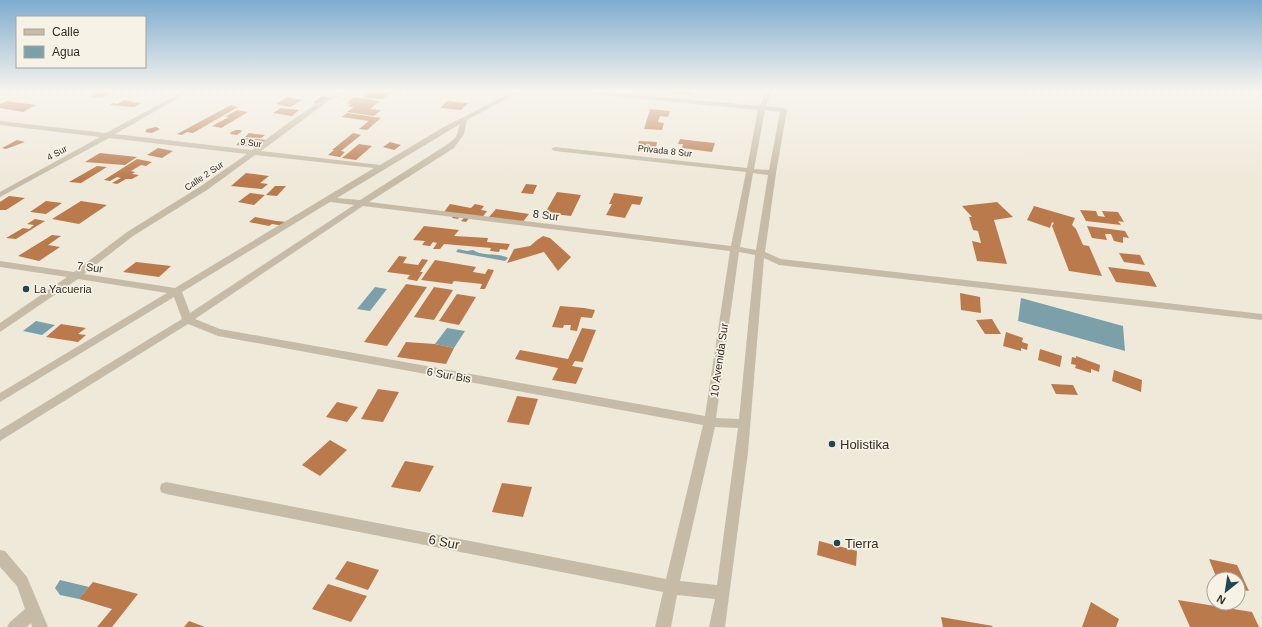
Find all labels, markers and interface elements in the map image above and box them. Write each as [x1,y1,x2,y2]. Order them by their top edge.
legend [16,16,146,68]
text: Calle [52,25,80,39]
text: Agua [52,45,80,59]
street label: 9 Sur [240,137,262,149]
street label: Privada 8 Sur [637,143,693,159]
street label: 4 Sur [45,144,69,162]
street label: Calle 2 Sur [183,159,225,193]
street label: 8 Sur [532,207,560,223]
street label: 7 Sur [76,259,104,275]
place label: La Yacueria [34,283,93,295]
marker: La Yacueria [21,284,31,294]
street label: 10 Avenida Sur [708,322,730,398]
street label: 6 Sur Bis [426,365,473,385]
place label: Holistika [840,437,890,452]
marker: Holistika [827,439,837,449]
street label: 6 Sur [427,532,461,552]
place label: Tierra [845,536,879,551]
marker: Tierra [832,538,842,548]
north arrow [1206,571,1246,611]
text: N [1215,592,1227,607]

